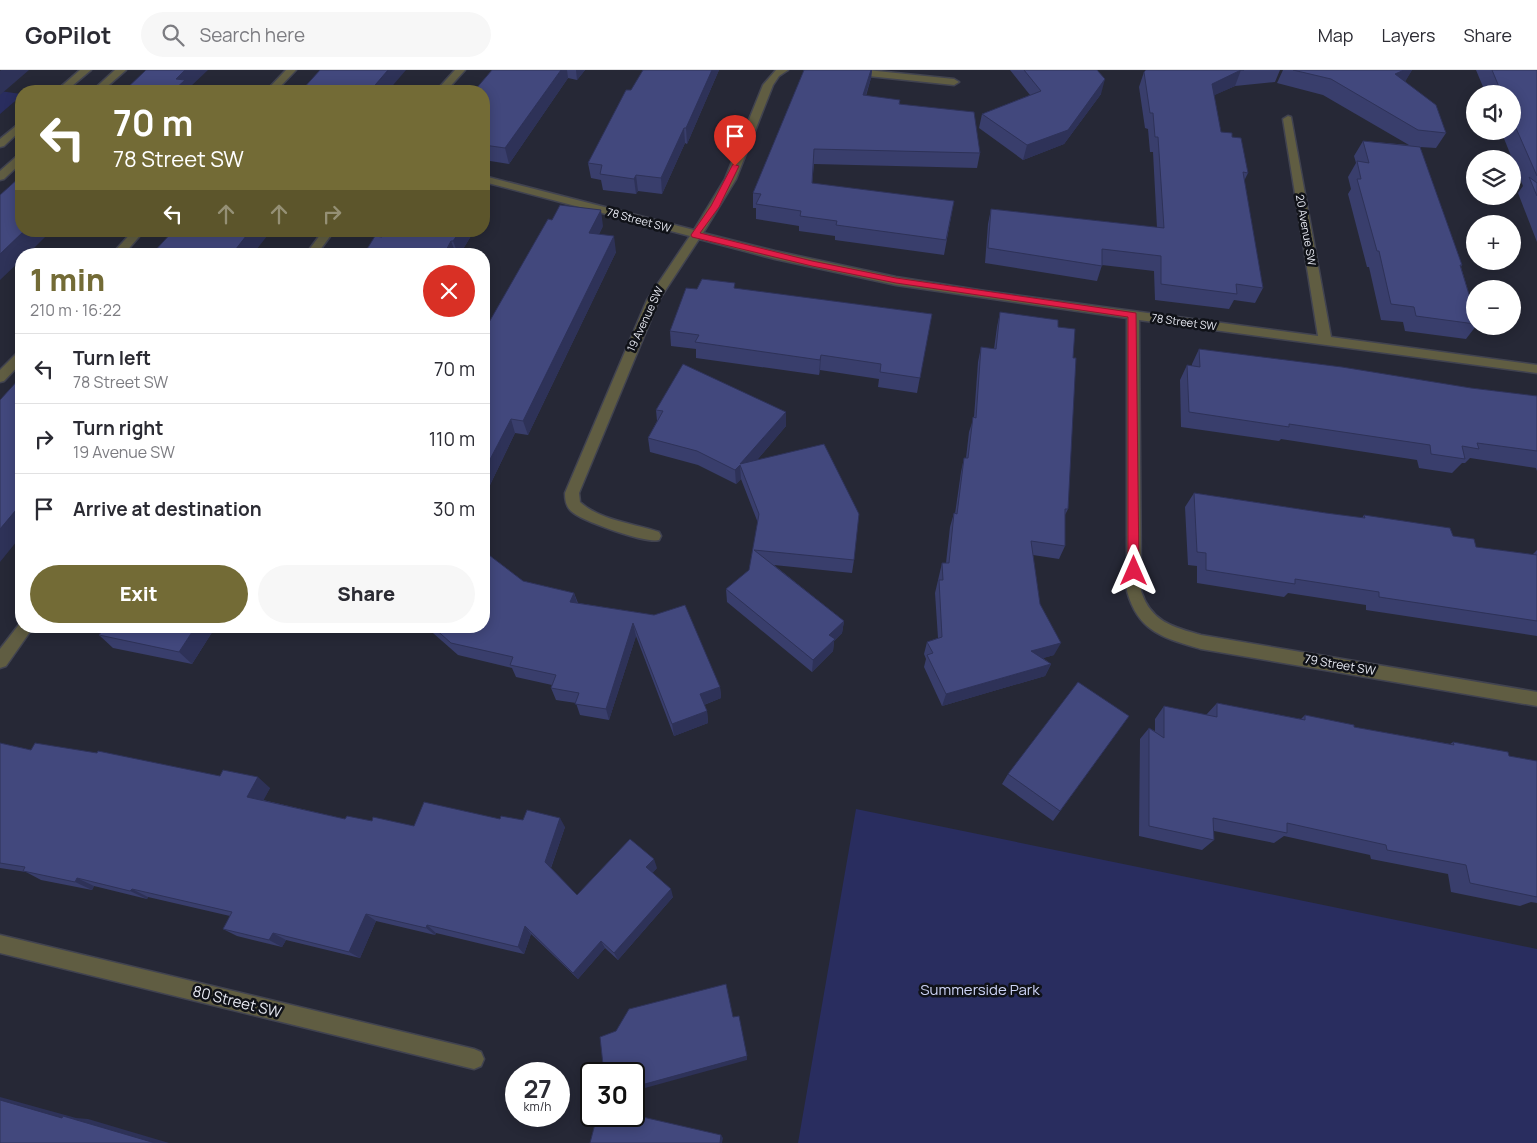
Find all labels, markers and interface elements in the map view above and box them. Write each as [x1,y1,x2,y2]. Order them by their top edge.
search box [141,12,491,57]
text: GoPilot [25,18,111,51]
icon: search [159,21,187,49]
text: Search here [199,22,305,48]
text: Map [1318,23,1353,47]
text: Layers [1381,23,1435,47]
text: Share [1463,23,1512,47]
map controls [1466,85,1521,335]
button: sound [1466,85,1521,140]
text: 70 m [113,99,193,147]
icon: left [30,105,95,170]
pin [714,115,756,166]
icon: arrive [721,122,749,150]
text: 78 Street SW [113,144,244,174]
button: layers [1466,150,1521,205]
street label: 20 Avenue SW [1293,193,1320,267]
icon: left [159,200,187,228]
icon: ahead [212,200,240,228]
icon: ahead [265,200,293,228]
icon: right [318,200,346,228]
street label: 78 Street SW [606,204,673,235]
button: + [1466,215,1521,270]
text: 1 min [30,259,105,300]
button: close [423,265,475,317]
button: − [1466,280,1521,335]
street label: 19 Avenue SW [623,283,666,354]
text: 210 m · 16:22 [30,299,121,321]
street label: 78 Street SW [1151,310,1218,334]
text: Turn left [73,345,151,371]
icon: left [30,355,58,383]
text: 70 m [434,356,475,382]
text: 78 Street SW [73,371,168,393]
text: Turn right [73,415,163,441]
icon: right [30,425,58,453]
text: 110 m [429,426,475,452]
text: 19 Avenue SW [73,441,175,463]
icon: arrive [30,495,58,523]
text: Arrive at destination [73,496,262,522]
text: 30 m [433,496,475,522]
position arrow [1107,544,1159,596]
button: Exit [30,565,248,623]
button: Share [258,565,475,623]
street label: 79 Street SW [1303,650,1378,679]
park label: Summerside Park [920,979,1040,1000]
street label: 80 Street SW [190,980,284,1023]
speed limit sign: 30 [580,1062,645,1127]
text: 27 [523,1071,552,1106]
text: km/h [524,1098,551,1115]

